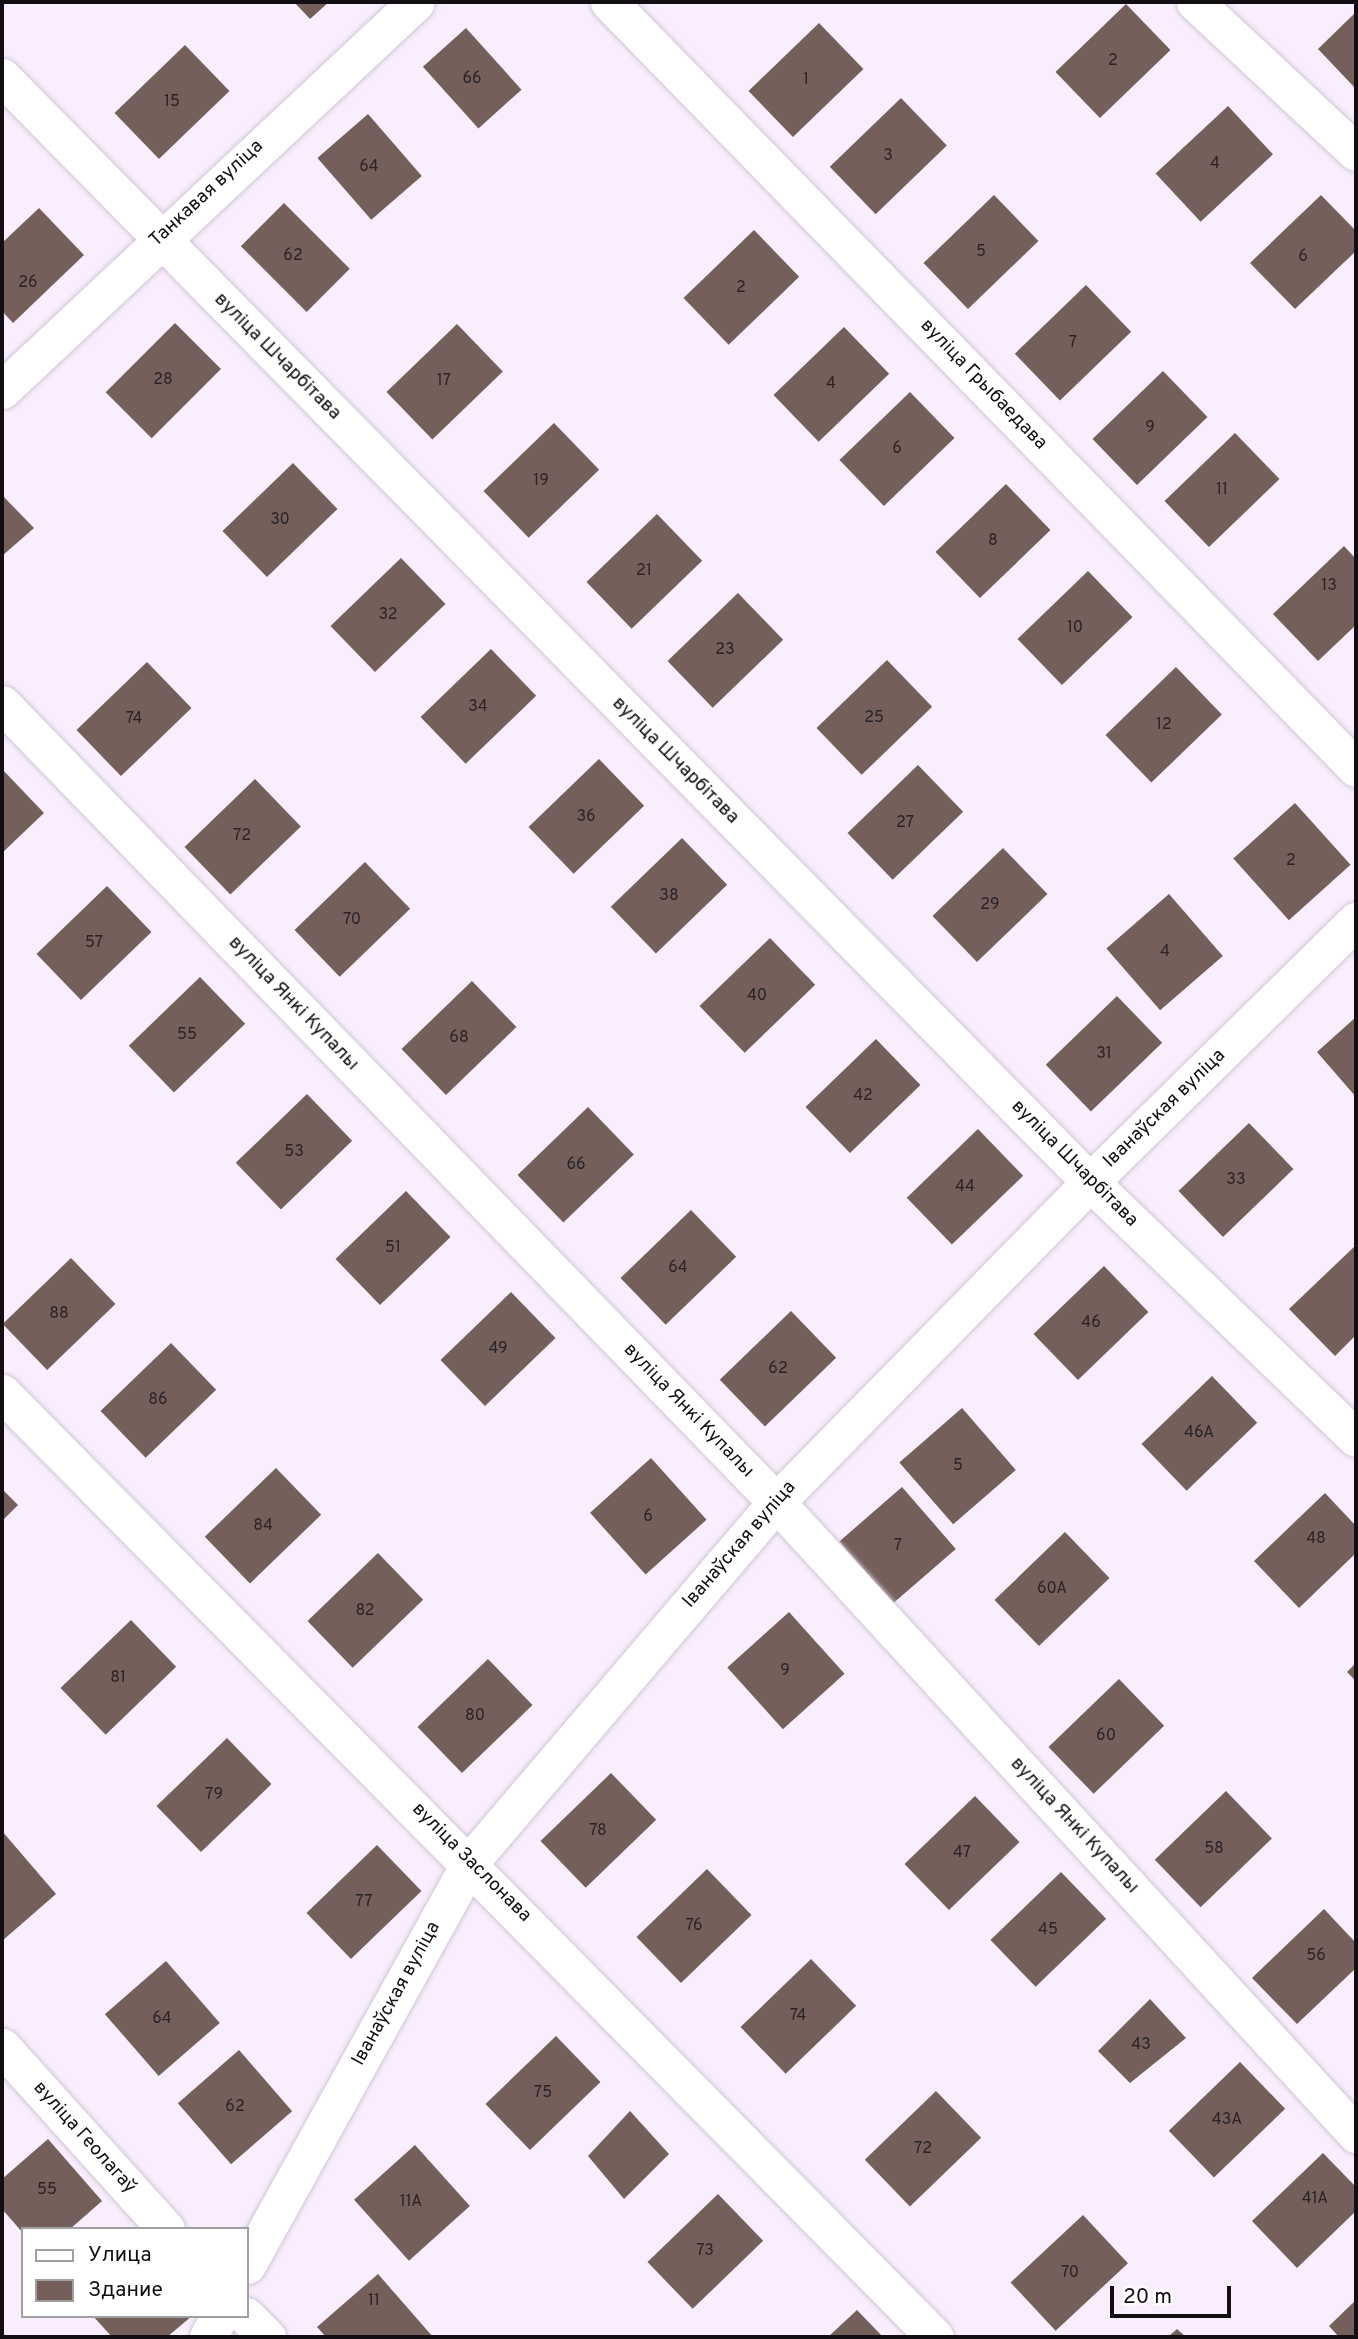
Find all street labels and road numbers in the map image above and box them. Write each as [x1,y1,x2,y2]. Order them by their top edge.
street label: Танкавая вуліца [146,136,268,252]
street label: вуліца Шчарбітава [209,289,345,425]
street label: вуліца Грыбаедава [915,315,1051,455]
street label: вуліца Шчарбітава [607,693,743,829]
street label: вуліца Янкі Купалы [223,932,363,1076]
street label: Іванаўская вуліца [1099,1045,1231,1173]
street label: вуліца Шчарбітава [1006,1096,1142,1232]
street label: вуліца Янкі Купалы [618,1339,758,1483]
street label: Іванаўская вуліца [679,1477,801,1613]
street label: вуліца Янкі Купалы [1005,1753,1143,1899]
street label: вуліца Заслонава [406,1798,536,1928]
street label: Іванаўская вуліца [348,1918,446,2070]
street label: вуліца Геолагаў [28,2077,140,2199]

